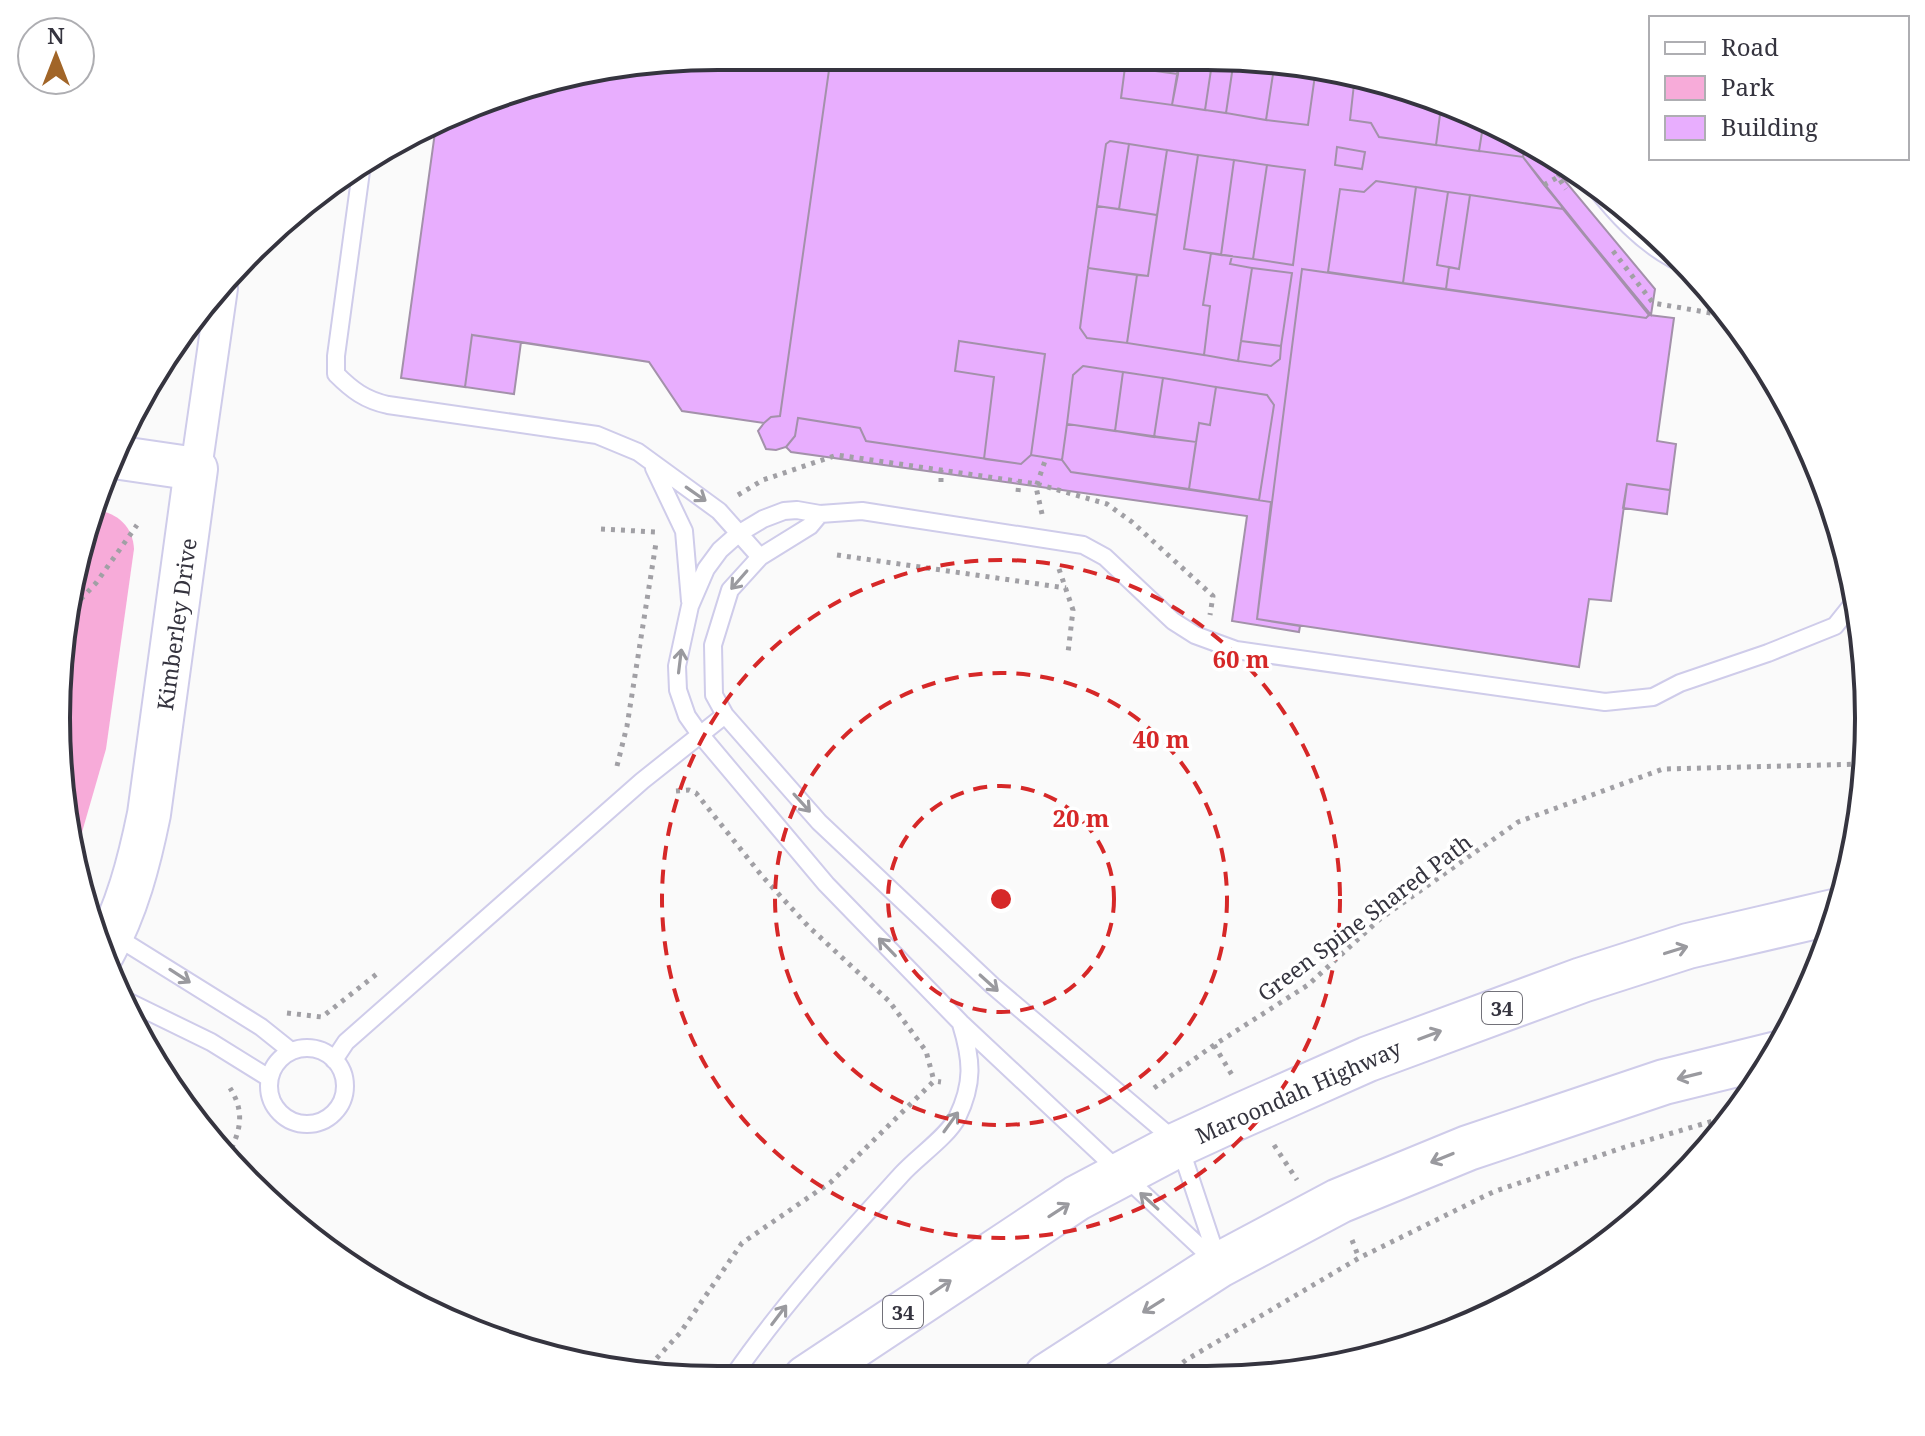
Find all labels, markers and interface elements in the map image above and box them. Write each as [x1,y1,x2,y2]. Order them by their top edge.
north arrow [16,16,96,96]
legend [1649,16,1909,160]
text: N [47,20,65,50]
text: Road [1721,30,1779,63]
text: Park [1721,70,1775,103]
text: Building [1721,110,1818,143]
one-way arrow [684,486,706,502]
street label: Kimberley Drive [149,536,203,712]
one-way arrow [730,570,748,590]
text: 60 m [1212,642,1270,675]
one-way arrow [672,648,687,674]
text: 40 m [1132,722,1190,755]
one-way arrow [793,792,811,812]
text: 20 m [1052,801,1110,834]
street label: Green Spine Shared Path [1251,827,1477,1007]
centre of rings [987,885,1015,913]
one-way arrow [878,938,897,957]
one-way arrow [1662,942,1688,957]
one-way arrow [168,968,191,984]
one-way arrow [979,973,999,991]
road number: 34 [1482,992,1522,1024]
one-way arrow [1417,1027,1442,1041]
street label: Maroondah Highway [1190,1032,1406,1150]
one-way arrow [1676,1069,1702,1084]
one-way arrow [943,1112,960,1133]
one-way arrow [1430,1152,1455,1167]
one-way arrow [1140,1193,1160,1211]
one-way arrow [1047,1201,1070,1217]
one-way arrow [929,1279,951,1295]
road number: 34 [883,1296,923,1328]
one-way arrow [1142,1299,1165,1315]
one-way arrow [770,1305,787,1327]

